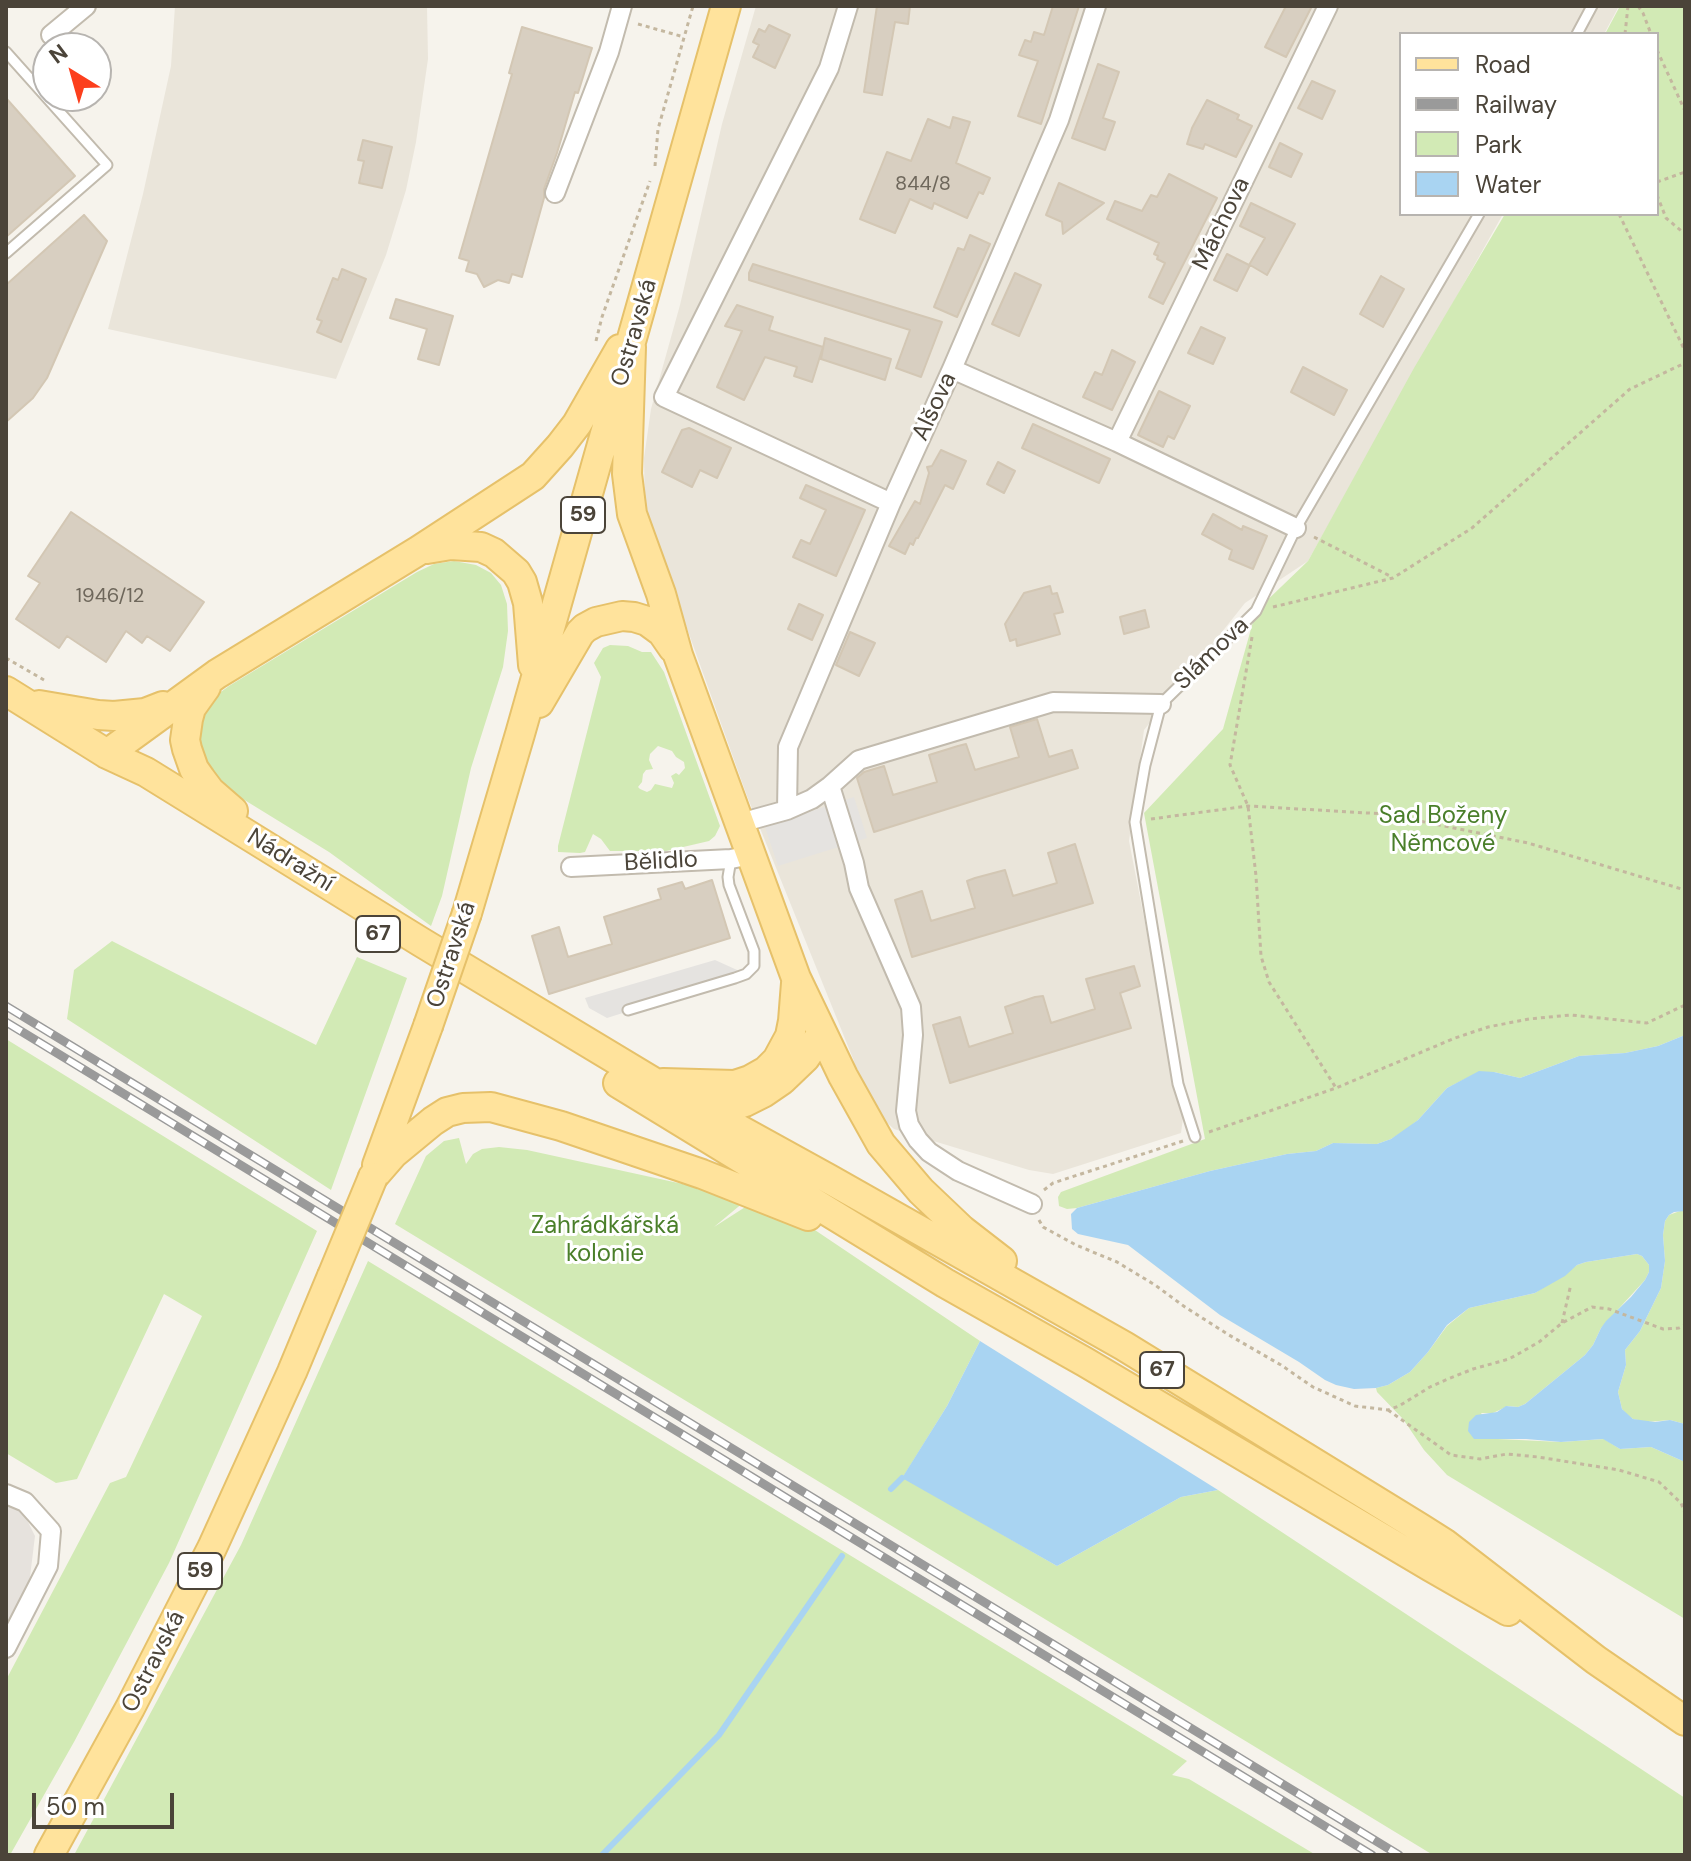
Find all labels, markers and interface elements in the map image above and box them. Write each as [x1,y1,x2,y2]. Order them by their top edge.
north arrow [32,32,112,112]
legend [1399,32,1659,216]
text: N [43,38,74,70]
text: Road [1475,49,1531,80]
text: Railway [1475,89,1557,120]
text: Park [1475,129,1522,160]
text: Water [1475,169,1541,200]
house number: 844/8 [895,173,951,197]
street label: Máchova [1187,173,1257,275]
street label: Ostravská [606,276,664,390]
street label: Alšova [907,368,963,446]
road number: 59 [561,497,605,533]
house number: 1946/12 [76,585,144,609]
street label: Slámova [1169,612,1255,696]
park label: Sad Boženy Němcové [1379,803,1507,859]
street label: Nádražní [241,823,339,899]
street label: Bělidlo [623,846,699,878]
street label: Ostravská [421,898,483,1012]
road number: 67 [356,916,400,952]
park label: Zahrádkářská kolonie [531,1213,679,1269]
road number: 67 [1140,1352,1184,1388]
road number: 59 [178,1553,222,1589]
street label: Ostravská [116,1606,192,1718]
scale bar [36,1777,178,1827]
text: 50 m [46,1791,105,1822]

